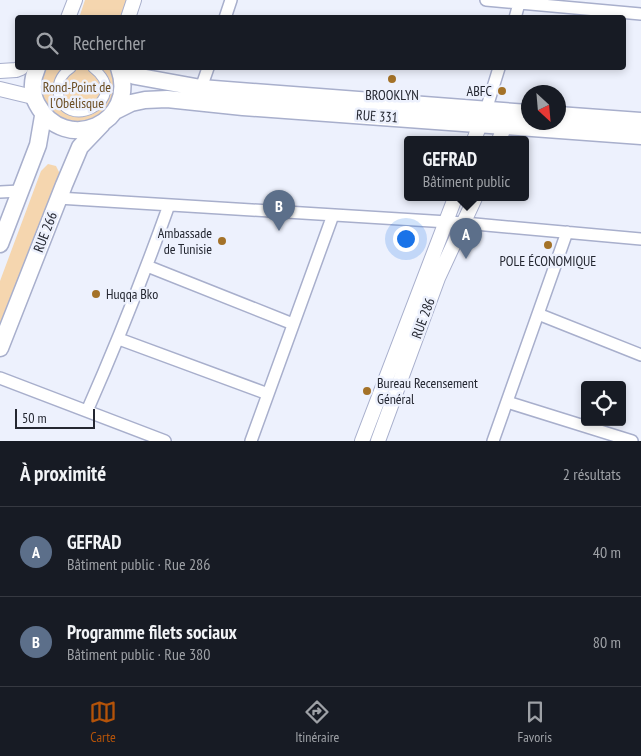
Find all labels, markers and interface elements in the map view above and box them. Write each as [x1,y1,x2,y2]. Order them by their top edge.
search box [15,15,626,70]
icon: search [33,29,61,57]
text: Rechercher [73,31,145,55]
marker: BROOKLYN [386,73,398,85]
park label: Rond-Point de l'Obélisque [43,78,111,112]
place label: ABFC [467,82,493,100]
marker: ABFC [496,85,508,97]
north arrow [521,85,566,130]
place label: BROOKLYN [365,86,419,104]
street label: RUE 331 [355,106,399,126]
popup [404,136,529,201]
text: GEFRAD [423,147,477,171]
text: Bâtiment public [423,171,510,191]
pin: B [263,190,295,231]
street label: RUE 266 [29,209,61,255]
pin: A [450,218,482,259]
place label: Ambassade de Tunisie [158,224,212,258]
your location [393,226,419,252]
marker: Ambassade de Tunisie [216,235,228,247]
marker: POLE ÉCONOMIQUE [542,239,554,251]
place label: POLE ÉCONOMIQUE [500,252,596,270]
place label: Huqqa Bko [106,285,158,303]
marker: Huqqa Bko [90,288,102,300]
street label: RUE 286 [407,295,439,341]
place label: Bureau Recensement Général [377,374,478,408]
map controls [581,381,626,426]
button: locate [581,381,626,426]
marker: Bureau Recensement Général [361,385,373,397]
scale bar [15,406,95,429]
text: 50 m [22,409,47,427]
text: À proximité [20,460,106,487]
text: 2 résultats [563,464,621,484]
text: GEFRAD [67,530,121,554]
text: A [32,542,40,562]
text: 40 m [593,542,621,562]
text: Bâtiment public · Rue 286 [67,554,211,574]
text: Programme filets sociaux [67,620,237,644]
text: B [32,632,40,652]
text: 80 m [593,632,621,652]
text: Bâtiment public · Rue 380 [67,644,211,664]
tab: Carte [89,698,117,746]
tab: Itinéraire [295,698,339,746]
tab: Favoris [517,698,552,746]

